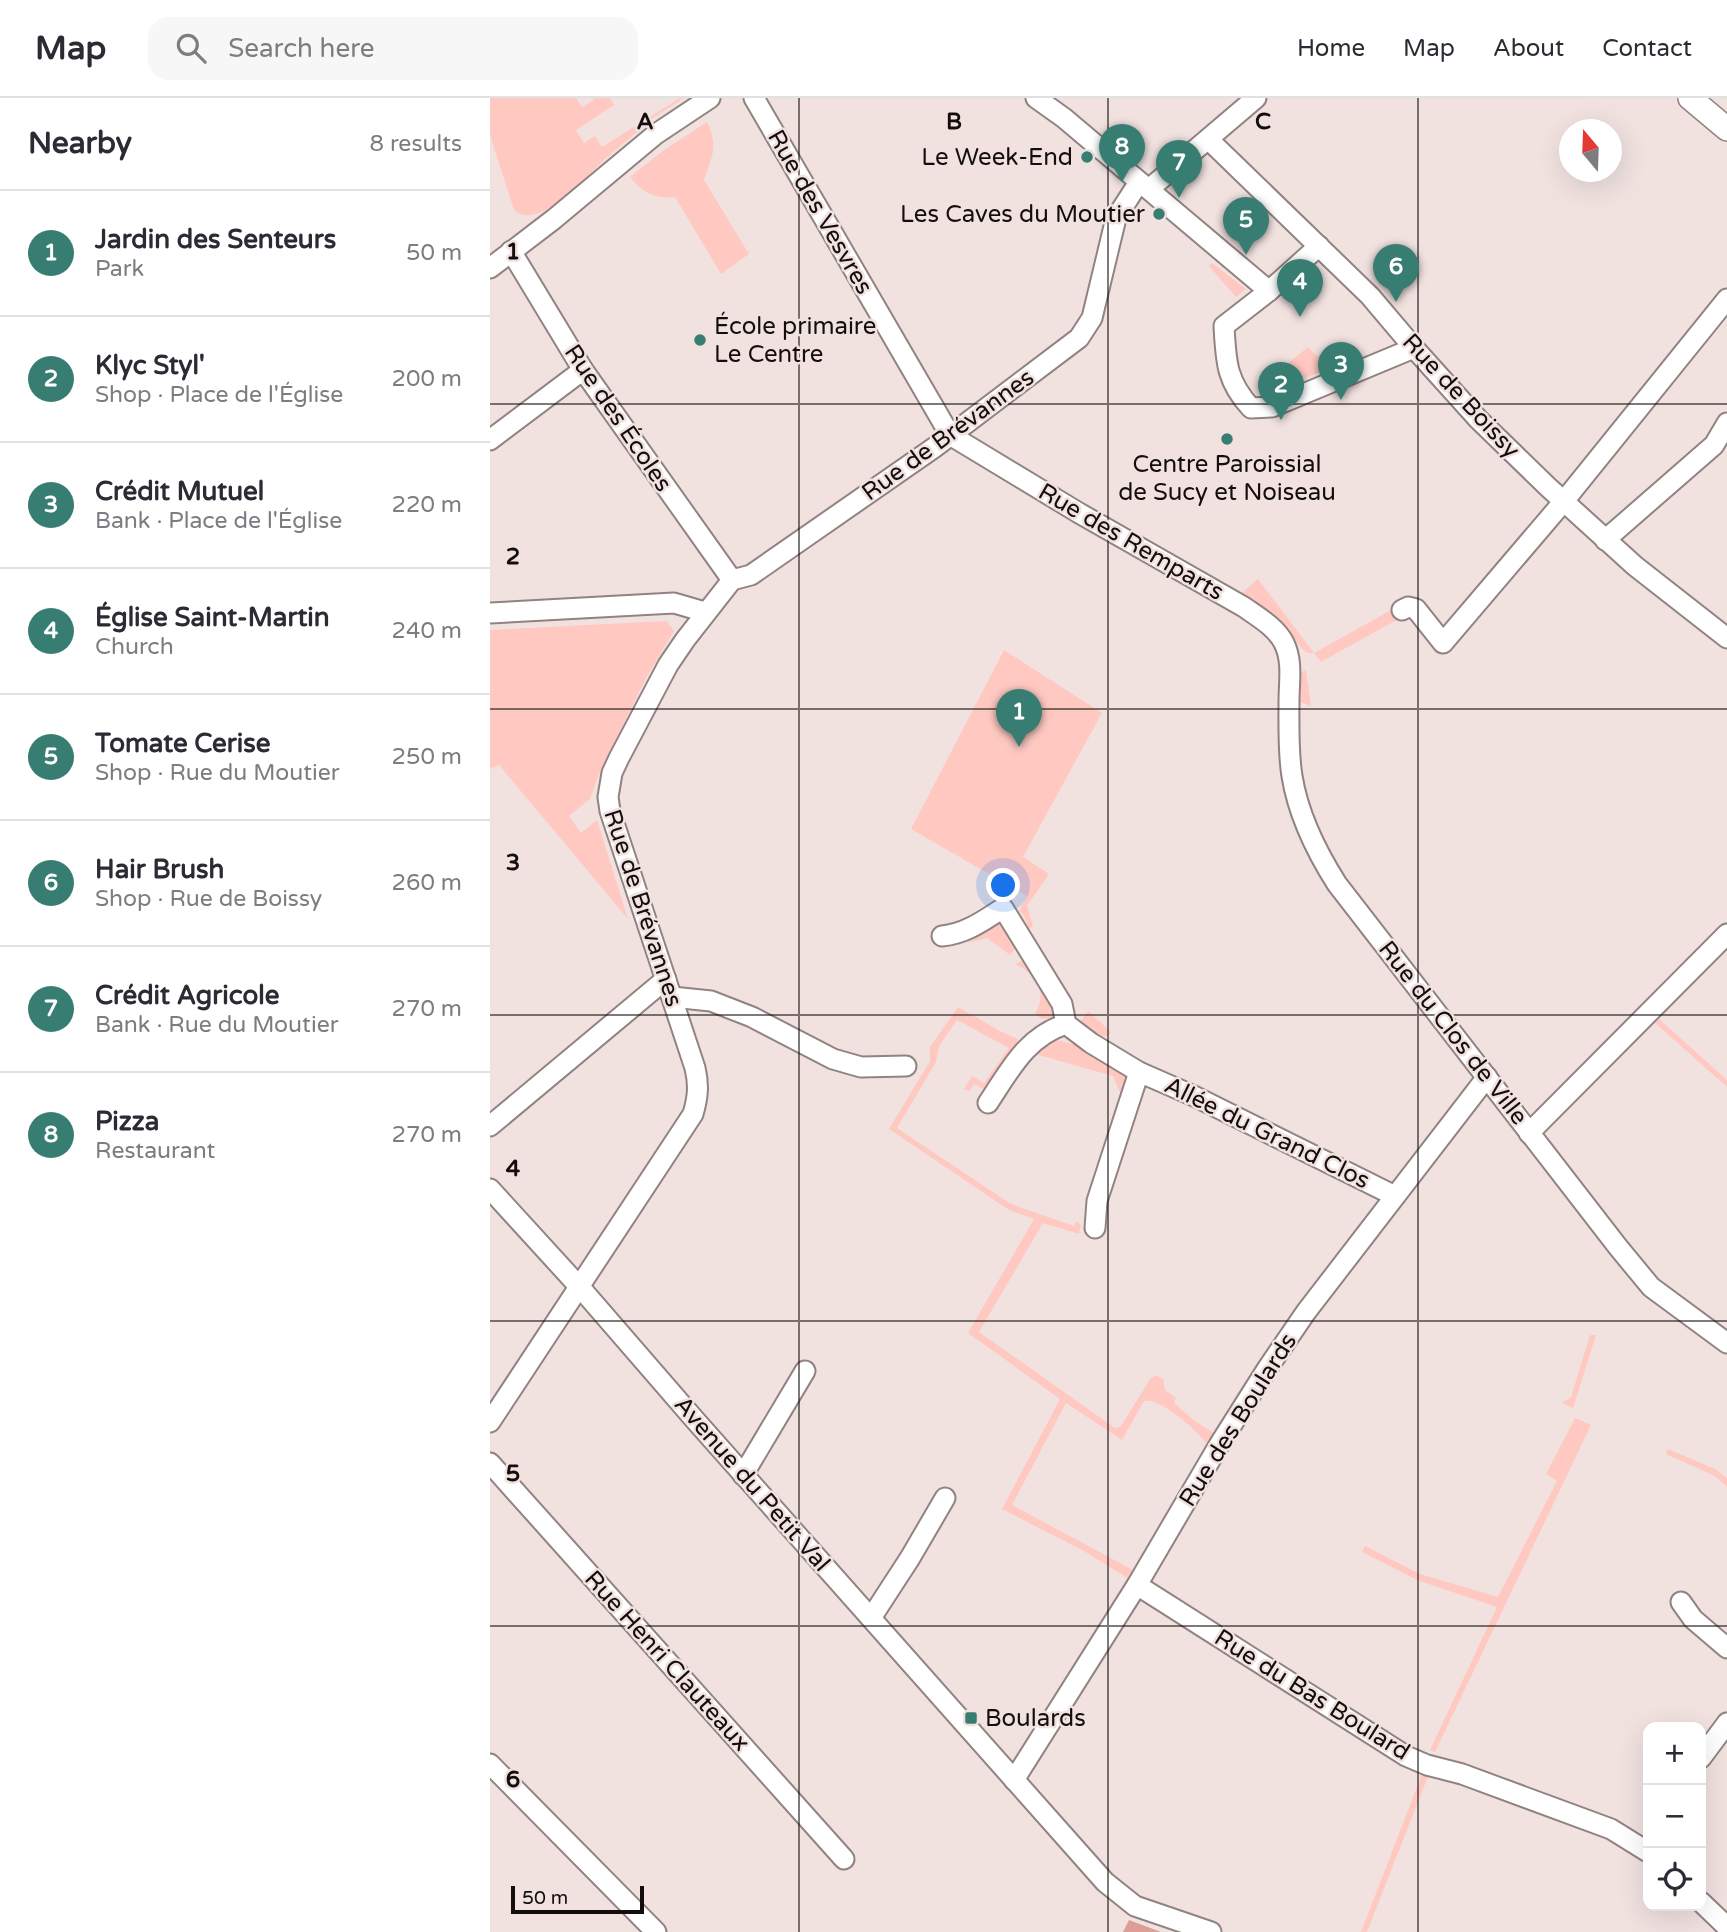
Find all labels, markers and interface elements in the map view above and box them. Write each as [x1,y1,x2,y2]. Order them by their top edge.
search box [148,17,638,80]
text: Map [35,29,106,68]
icon: search [172,29,210,67]
text: Search here [228,33,374,64]
text: Home [1297,34,1365,63]
text: Map [1403,34,1455,63]
text: About [1493,34,1564,63]
text: Contact [1602,34,1692,63]
text: A [636,108,654,136]
text: B [946,108,962,136]
text: C [1255,108,1271,136]
north arrow [1559,119,1622,182]
pin: 8 [1099,124,1145,182]
text: Nearby [28,125,132,162]
street label: Rue des Vesvres [761,125,879,299]
text: 8 results [369,130,462,158]
pin: 7 [1156,140,1202,198]
place label: Le Week-End [921,143,1073,172]
marker: Le Week-End [1079,149,1095,165]
pin: 5 [1223,197,1269,255]
place label: Les Caves du Moutier [900,200,1146,229]
marker: Les Caves du Moutier [1151,206,1167,222]
text: Jardin des Senteurs [95,224,336,255]
text: 1 [506,238,520,266]
text: 1 [44,239,58,267]
text: 50 m [406,239,462,267]
pin: 6 [1373,244,1419,302]
text: Park [95,255,144,283]
pin: 4 [1277,259,1323,317]
place label: École primaire Le Centre [714,311,876,369]
street label: Rue de Boissy [1396,328,1526,464]
marker: École primaire Le Centre [692,332,708,348]
street label: Rue des Écoles [558,338,679,497]
pin: 3 [1318,342,1364,400]
text: Klyc Styl' [95,350,205,381]
pin: 2 [1258,362,1304,420]
street label: Rue de Brévannes [856,363,1040,507]
text: 2 [44,365,58,393]
text: 200 m [392,365,462,393]
text: Shop · Place de l'Église [95,381,343,409]
marker: Centre Paroissial de Sucy et Noiseau [1219,431,1235,447]
place label: Centre Paroissial de Sucy et Noiseau [1118,450,1336,507]
text: Crédit Mutuel [95,476,264,507]
street label: Rue des Remparts [1033,477,1229,607]
text: 3 [44,491,58,519]
text: 220 m [392,491,462,519]
text: Bank · Place de l'Église [95,507,342,535]
text: 2 [506,543,520,571]
text: Église Saint-Martin [95,602,330,633]
text: 4 [44,617,58,645]
text: 240 m [392,617,462,645]
text: Church [95,633,174,661]
pin: 1 [996,689,1042,747]
text: Tomate Cerise [95,728,270,759]
text: 5 [44,743,58,771]
text: 250 m [392,743,462,771]
text: Shop · Rue du Moutier [95,759,340,787]
street label: Rue de Brévannes [597,806,689,1010]
text: 3 [506,849,520,877]
text: Hair Brush [95,854,224,885]
your location [986,868,1020,902]
text: 6 [44,869,58,897]
text: 260 m [392,869,462,897]
text: Shop · Rue de Boissy [95,885,322,913]
street label: Rue du Clos de Ville [1372,935,1534,1131]
text: Crédit Agricole [95,980,279,1011]
text: 7 [44,995,58,1023]
text: 270 m [392,995,462,1023]
text: Bank · Rue du Moutier [95,1011,338,1039]
street label: Allée du Grand Clos [1160,1071,1374,1195]
text: Pizza [95,1106,159,1137]
text: 8 [44,1121,58,1149]
text: 270 m [392,1121,462,1149]
text: Restaurant [95,1137,215,1165]
text: 4 [506,1155,521,1183]
street label: Rue des Boulards [1173,1328,1303,1512]
street label: Avenue du Petit Val [668,1390,836,1578]
text: 5 [506,1460,520,1488]
street label: Rue Henri Clauteaux [578,1565,756,1757]
street label: Rue du Bas Boulard [1209,1623,1415,1767]
place label: Boulards [985,1704,1086,1733]
marker: Boulards [963,1710,979,1726]
map controls [1643,1722,1706,1911]
button: + [1643,1722,1706,1785]
text: 6 [506,1766,520,1794]
button: − [1643,1785,1706,1848]
button: locate [1643,1848,1706,1911]
scale bar [511,1883,644,1915]
text: 50 m [522,1887,568,1909]

